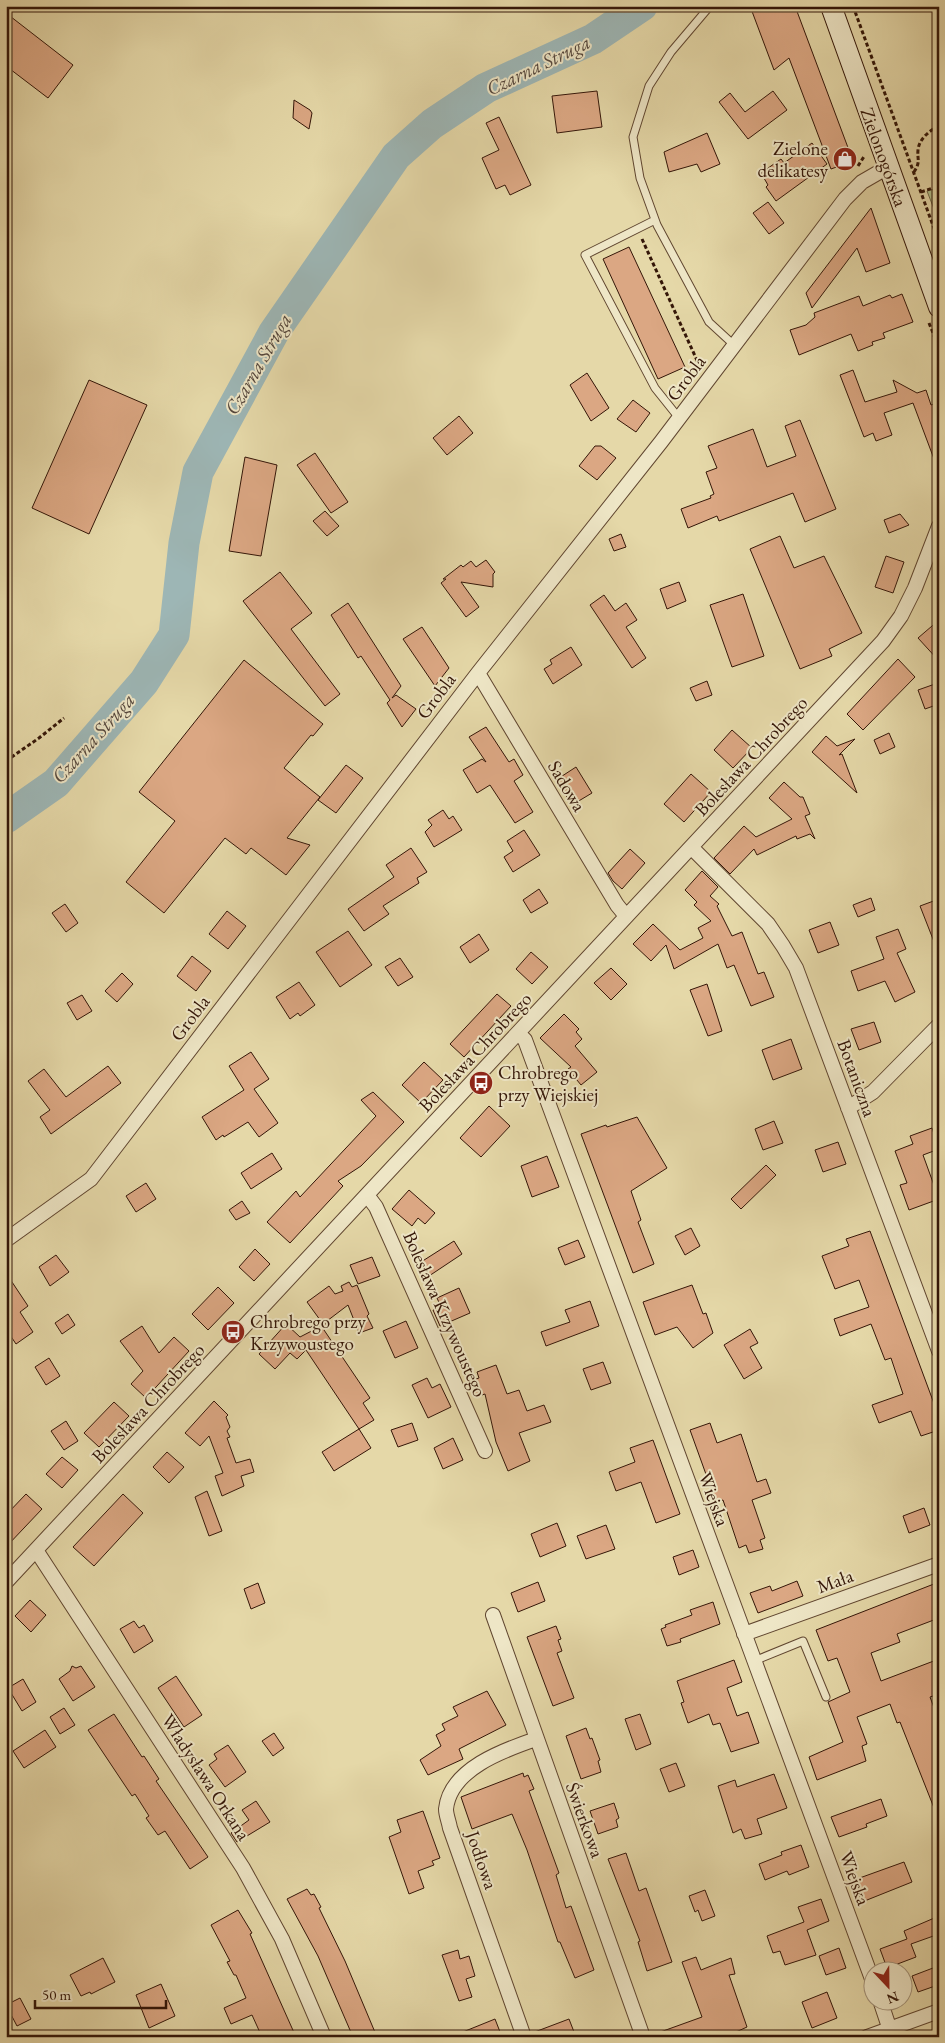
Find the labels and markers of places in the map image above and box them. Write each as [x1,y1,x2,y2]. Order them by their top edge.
place label: Zielone delikatesy [758,136,829,183]
shop icon: Zielone delikatesy [832,146,858,172]
place label: Chrobrego przy Wiejskiej [498,1060,598,1107]
bus stop icon: Chrobrego przy Wiejskiej [468,1070,494,1096]
place label: Chrobrego przy Krzywoustego [250,1309,366,1356]
bus stop icon: Chrobrego przy Krzywoustego [220,1319,246,1345]

